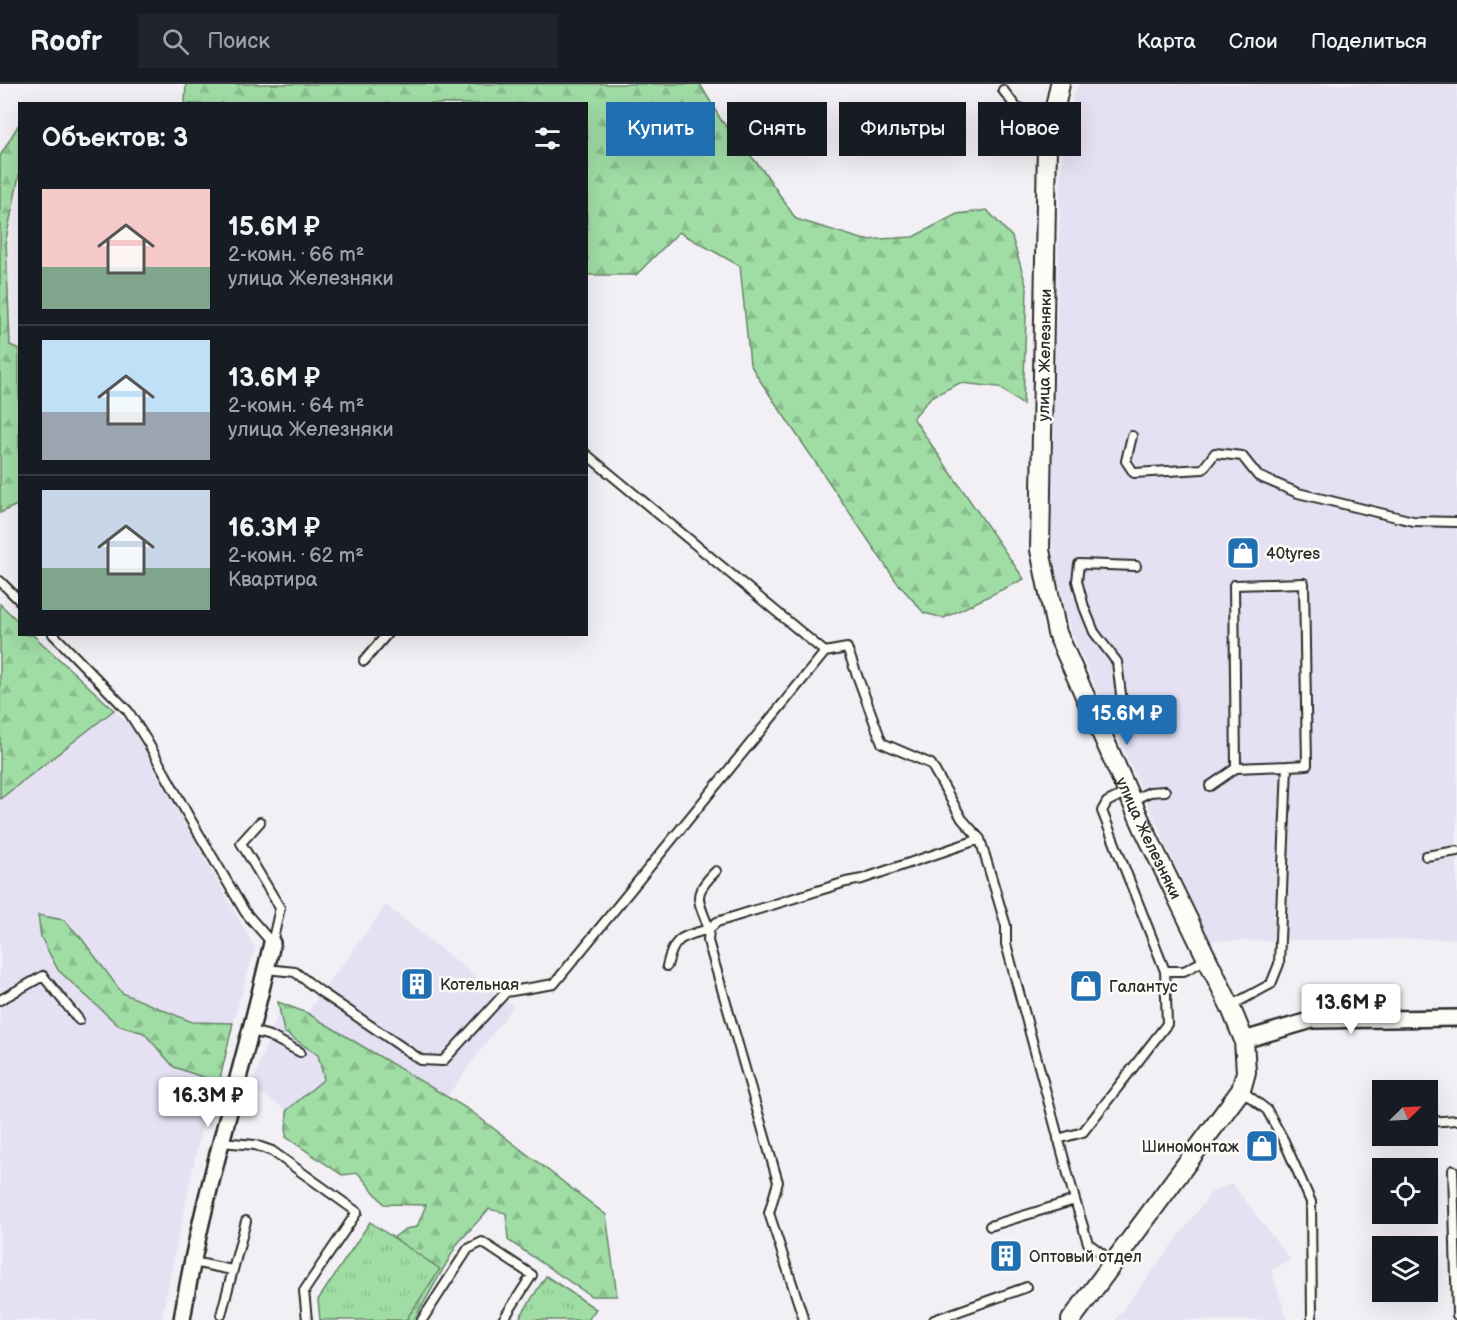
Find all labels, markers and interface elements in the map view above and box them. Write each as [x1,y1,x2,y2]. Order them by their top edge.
search box [138,14,558,68]
text: Roofr [30,25,102,58]
icon: search [159,25,192,58]
text: Поиск [207,28,270,55]
text: Карта [1137,29,1196,54]
text: Слои [1229,29,1278,54]
text: Поделиться [1311,29,1427,54]
chip: Купить [606,102,715,156]
chip: Снять [727,102,827,156]
chip: Фильтры [839,102,966,156]
chip: Новое [978,102,1081,156]
icon: filters [531,122,564,155]
text: Объектов: 3 [42,123,188,154]
text: 15.6M ₽ [228,212,320,243]
icon: home [90,213,162,285]
text: 2-комн. · 66 m² [228,243,364,267]
text: улица Железняки [228,267,394,291]
street label: улица Железняки [1035,289,1056,421]
text: 13.6M ₽ [228,363,320,394]
icon: home [90,364,162,436]
text: 2-комн. · 64 m² [228,394,364,418]
text: улица Железняки [228,418,394,442]
text: 16.3M ₽ [228,513,320,544]
icon: home [90,514,162,586]
shop icon: 40tyres [1225,535,1261,571]
text: 2-комн. · 62 m² [228,544,364,568]
place label: 40tyres [1266,545,1320,564]
text: Квартира [228,568,318,592]
pin: 15.6M ₽ [1072,695,1182,746]
text: 15.6M ₽ [1092,702,1162,726]
street label: улица Железняки [1111,775,1185,903]
building icon: Котельная [399,966,435,1002]
shop icon: Галантус [1068,968,1104,1004]
place label: Котельная [440,976,519,995]
place label: Галантус [1109,978,1178,997]
pin: 13.6M ₽ [1296,984,1406,1035]
text: 13.6M ₽ [1316,991,1386,1015]
pin: 16.3M ₽ [153,1077,263,1128]
north arrow [1372,1080,1438,1146]
map controls [1372,1080,1438,1302]
text: 16.3M ₽ [173,1084,243,1108]
shop icon: Шиномонтаж [1244,1128,1280,1164]
place label: Шиномонтаж [1142,1138,1240,1157]
button: locate [1372,1158,1438,1224]
button: layers [1372,1236,1438,1302]
building icon: Оптовый отдел [988,1238,1024,1274]
place label: Оптовый отдел [1029,1248,1142,1267]

